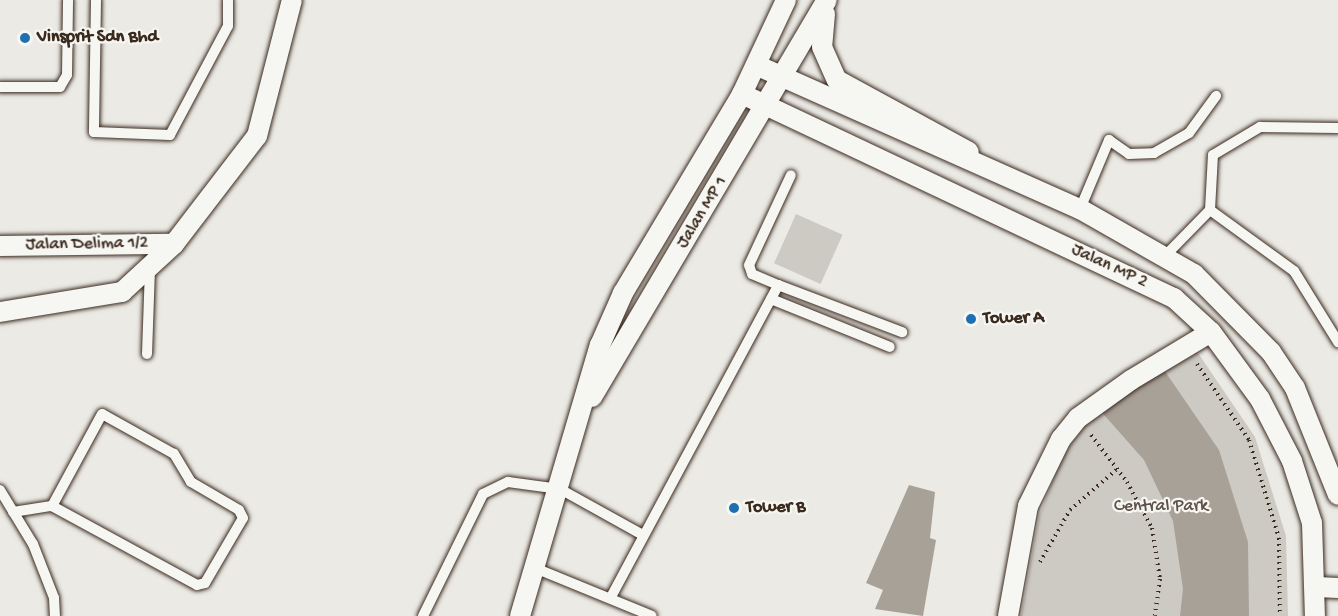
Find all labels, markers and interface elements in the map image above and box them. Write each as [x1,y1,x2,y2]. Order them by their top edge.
place label: Vinsprit Sdn Bhd [37,27,158,49]
marker: Vinsprit Sdn Bhd [18,31,32,45]
street label: Jalan MP 1 [673,173,733,253]
street label: Jalan Delima 1/2 [25,233,149,257]
street label: Jalan MP 2 [1067,240,1151,294]
place label: Tower A [983,308,1044,330]
marker: Tower A [964,312,978,326]
park label: Central Park [1114,496,1208,518]
place label: Tower B [746,497,805,519]
marker: Tower B [727,501,741,515]

